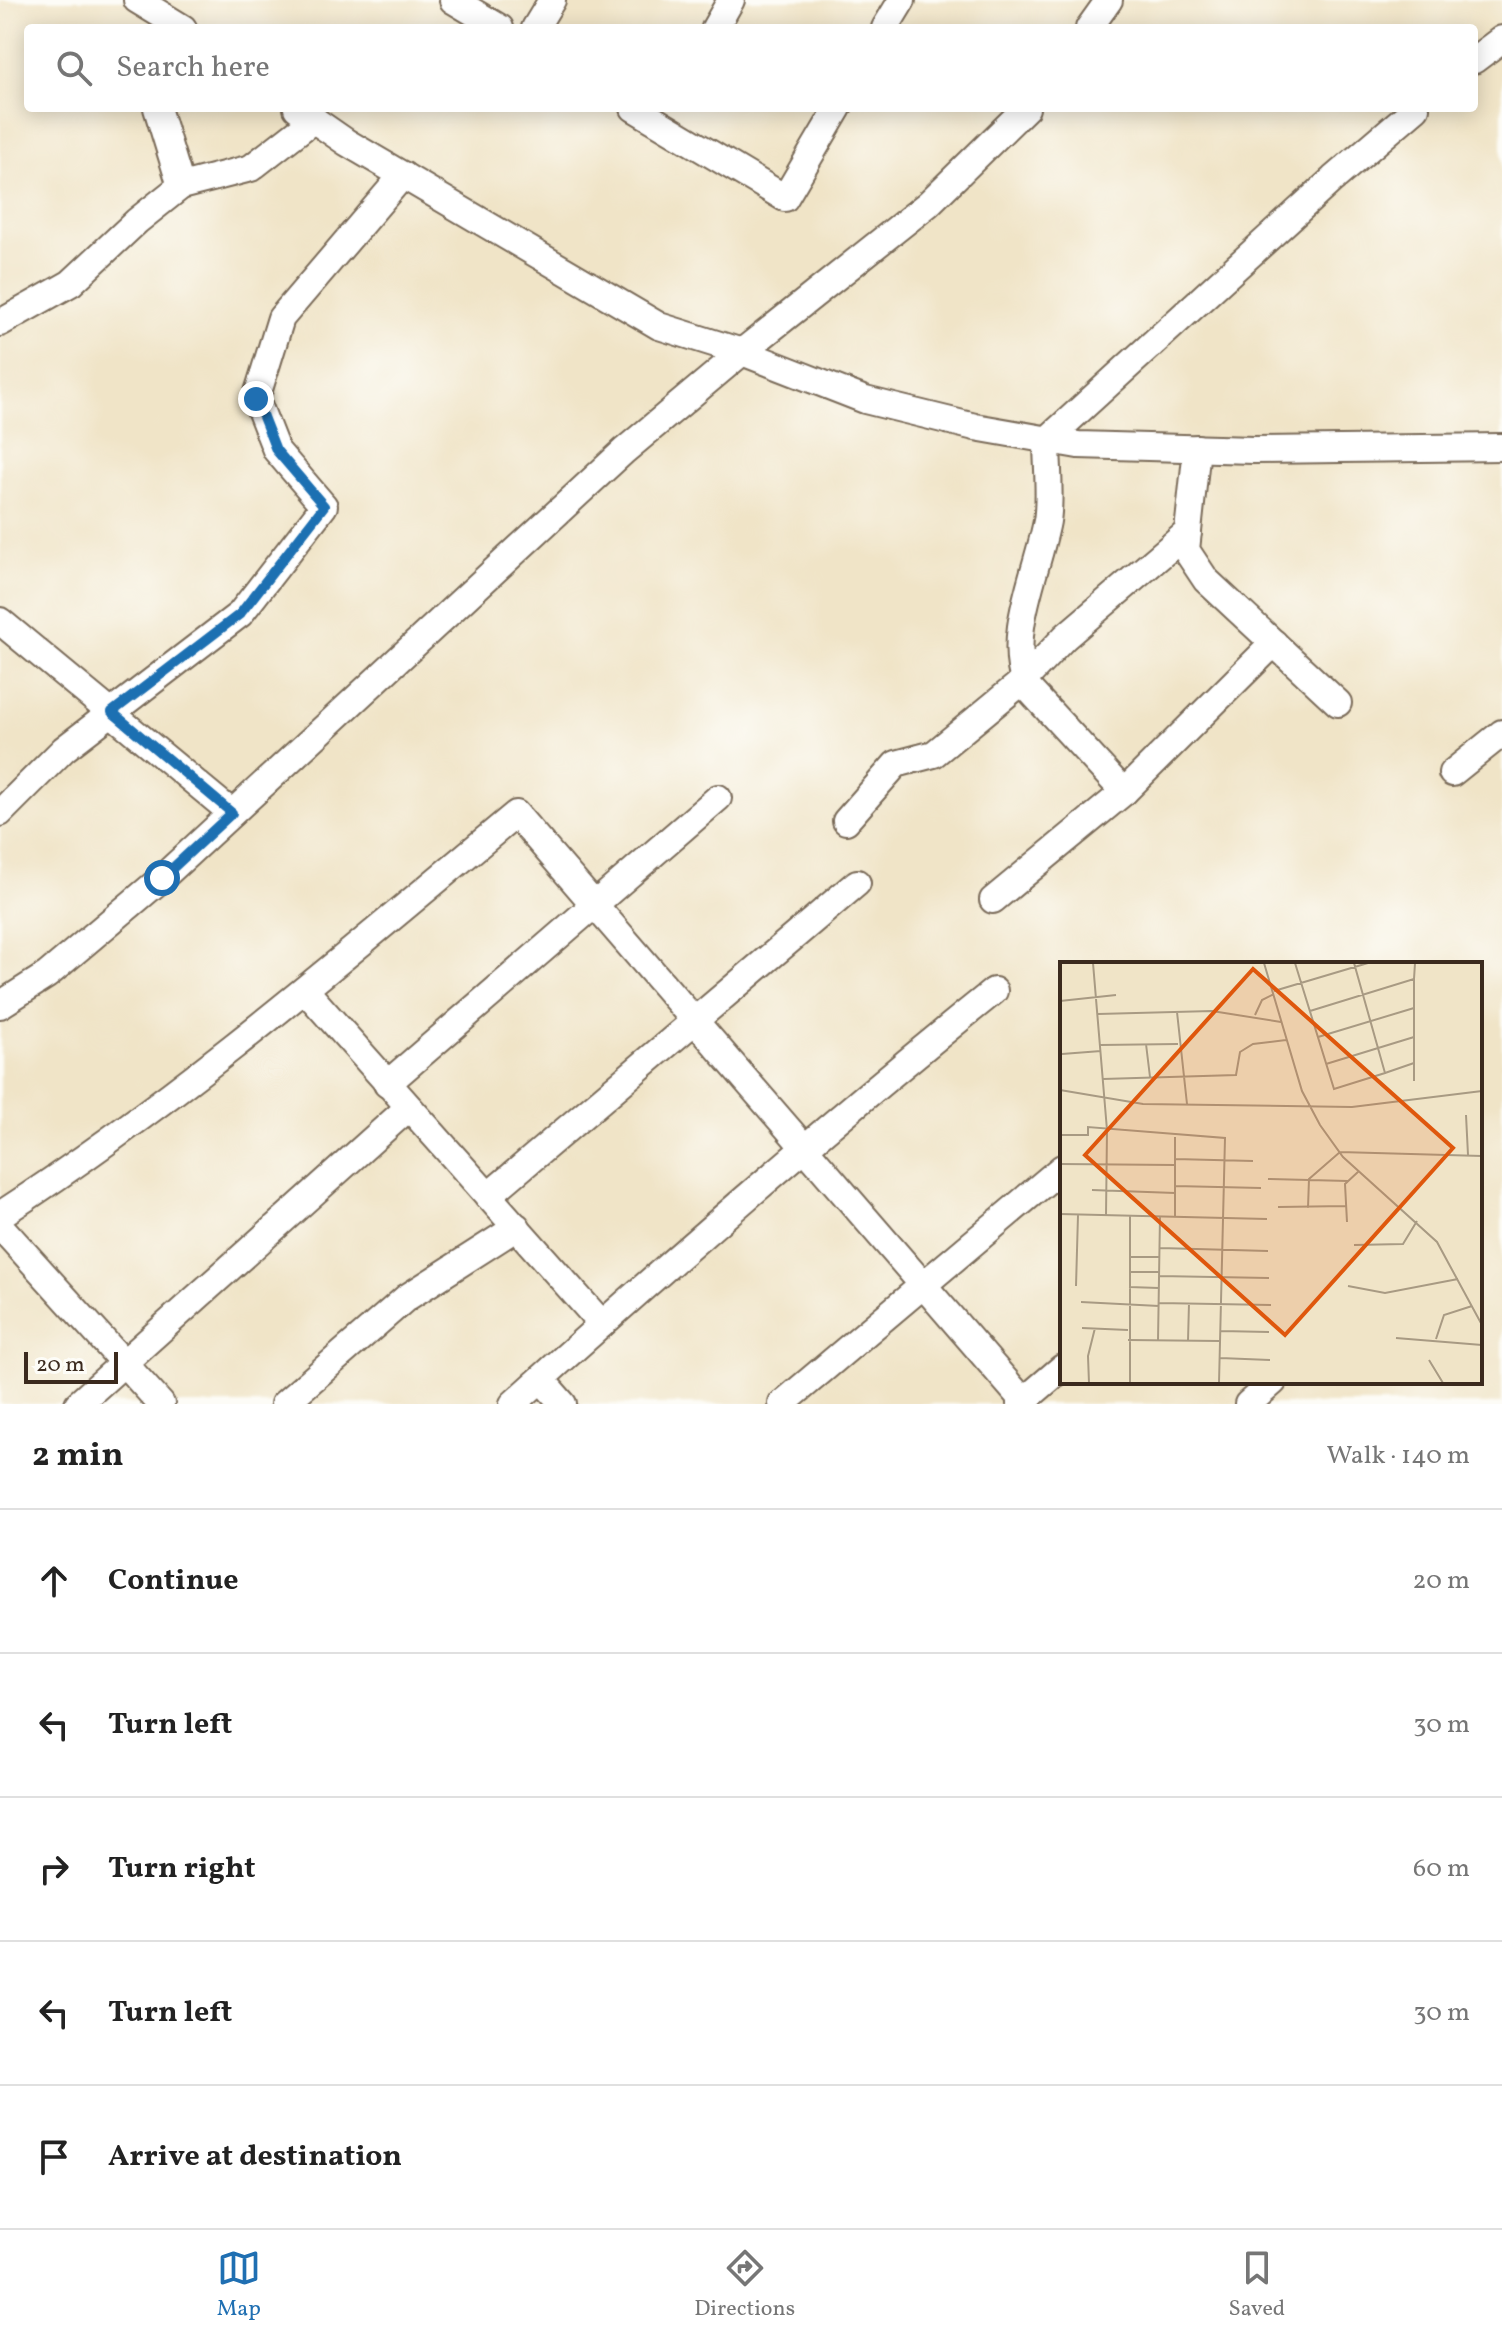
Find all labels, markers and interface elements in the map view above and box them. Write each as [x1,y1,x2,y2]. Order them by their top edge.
search box [24,24,1478,112]
icon: search [52,46,96,90]
text: Search here [116,47,270,89]
route end [238,381,274,417]
route start [144,860,180,896]
inset map [1060,962,1482,1384]
scale bar [24,1348,118,1384]
text: 20 m [36,1350,85,1381]
text: 2 min [32,1433,124,1480]
text: Walk · 140 m [1326,1438,1470,1474]
icon: ahead [32,1559,76,1603]
text: Continue [108,1560,239,1602]
text: 20 m [1412,1563,1470,1599]
icon: left [32,1703,76,1747]
text: Turn left [108,1704,232,1746]
text: 30 m [1413,1707,1470,1743]
icon: right [32,1847,76,1891]
text: Turn right [108,1848,256,1890]
text: 60 m [1413,1851,1470,1887]
icon: left [32,1991,76,2035]
text: Turn left [108,1992,232,2034]
text: 30 m [1413,1995,1470,2031]
icon: arrive [32,2135,76,2179]
text: Arrive at destination [108,2136,402,2178]
tab: Map [217,2246,261,2325]
tab: Directions [694,2246,795,2325]
tab: Saved [1229,2246,1285,2325]

